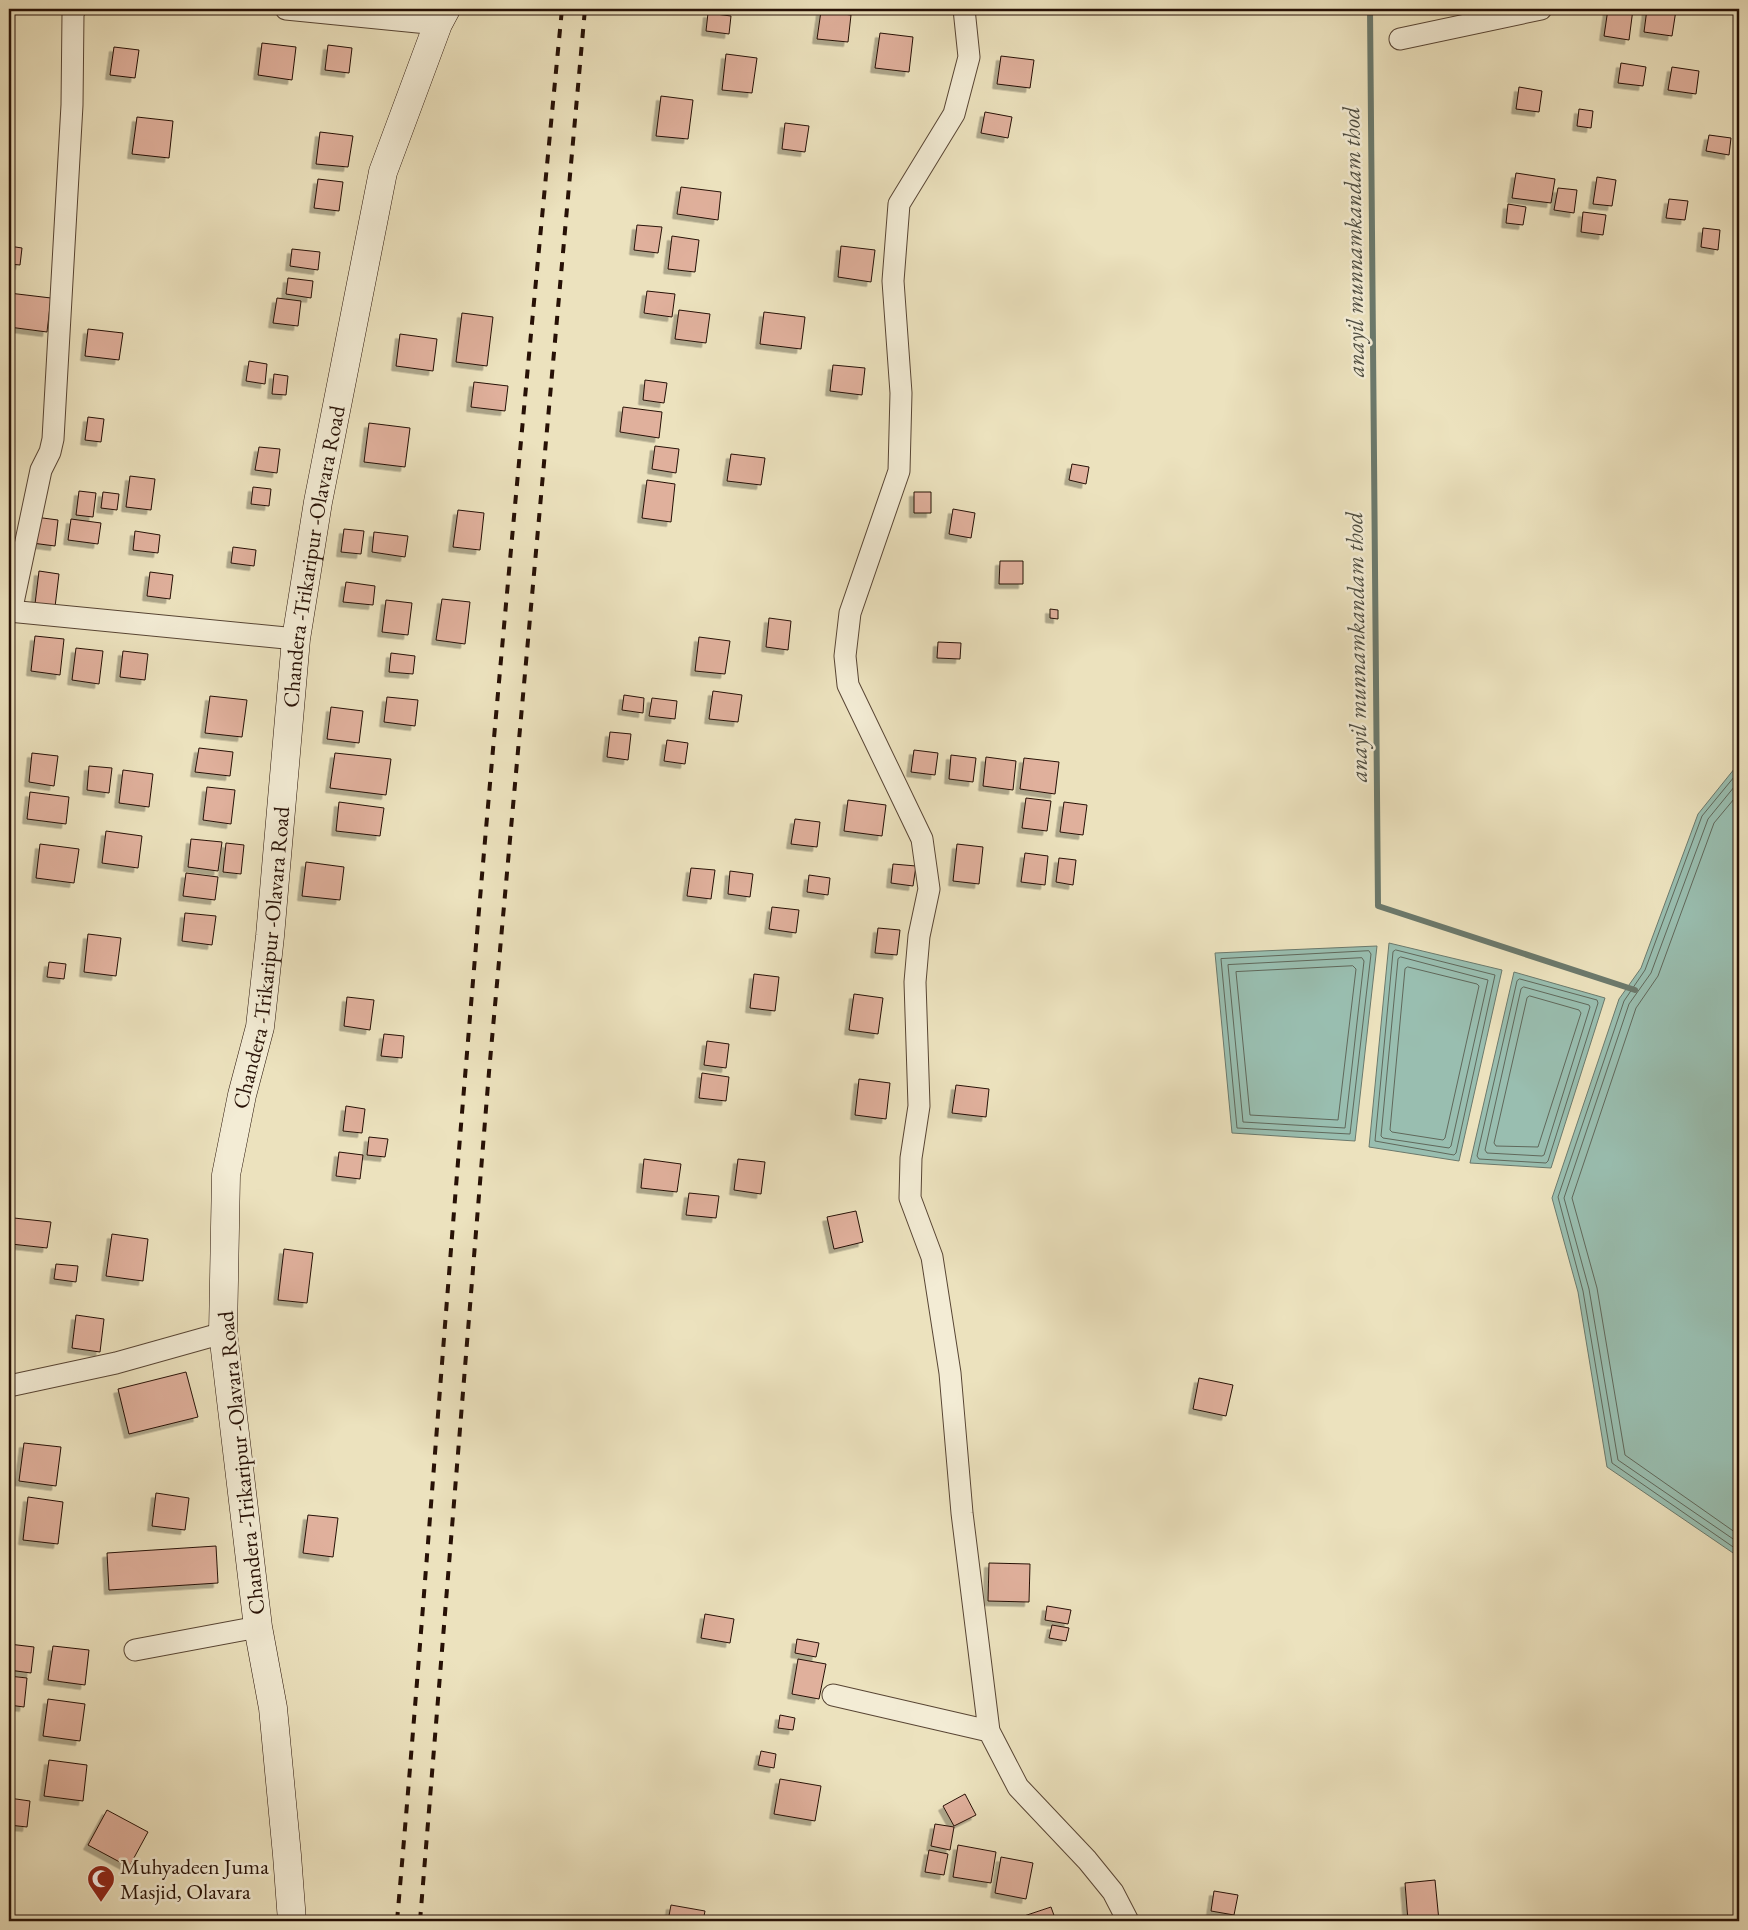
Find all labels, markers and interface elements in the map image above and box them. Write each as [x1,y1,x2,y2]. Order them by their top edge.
water label: anayil munnamkandam thod [1335,106,1371,379]
street label: Chandera -Trikaripur -Olavara Road [276,402,351,709]
water label: anayil munnamkandam thod [1338,511,1374,784]
street label: Chandera -Trikaripur -Olavara Road [225,804,296,1111]
street label: Chandera -Trikaripur -Olavara Road [211,1309,271,1616]
place label: Muhyadeen Juma Masjid, Olavara [120,1852,269,1906]
mosque icon: Muhyadeen Juma Masjid, Olavara [86,1864,116,1903]

